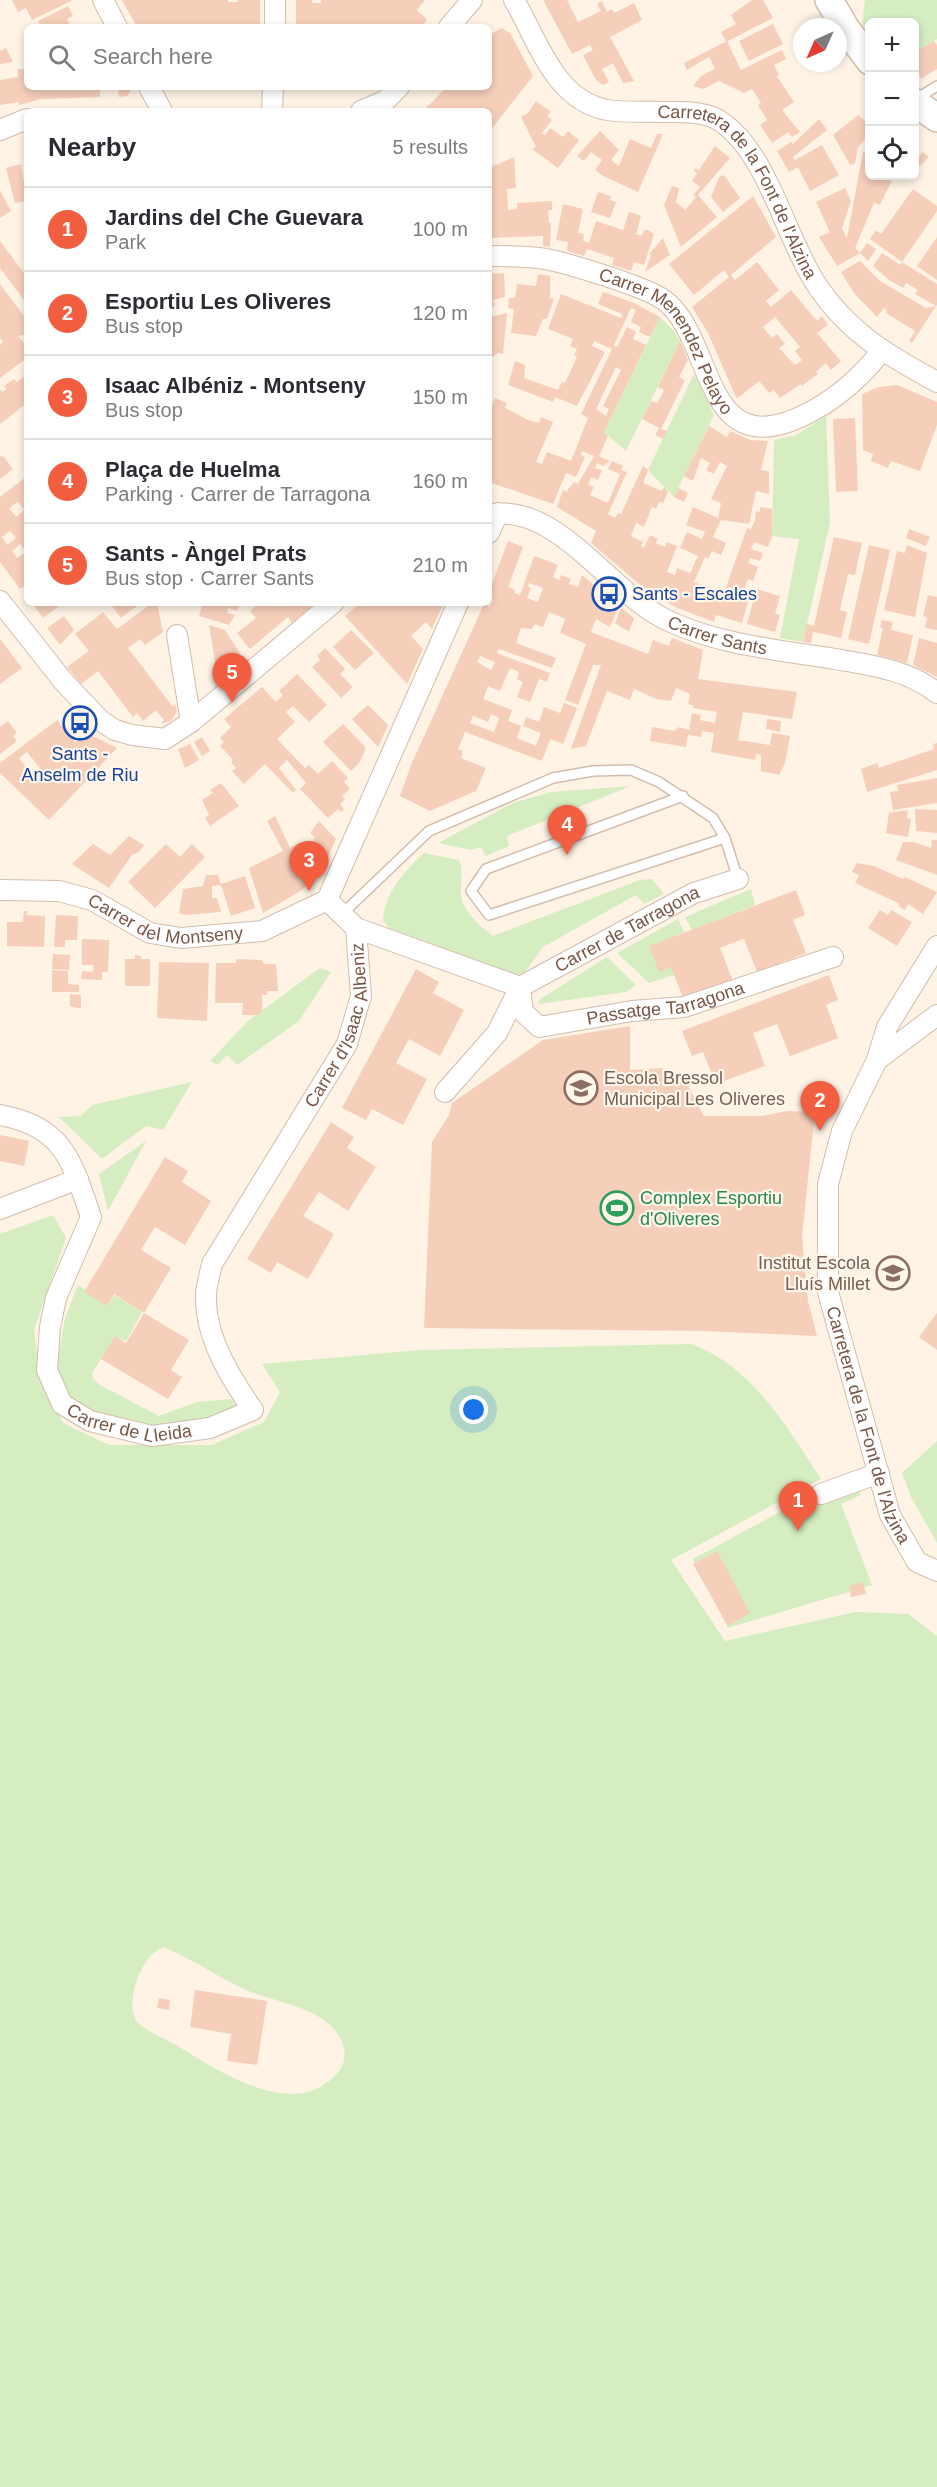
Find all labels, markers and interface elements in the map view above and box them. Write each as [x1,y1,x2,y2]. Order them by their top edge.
north arrow [793,18,847,72]
map controls [865,18,919,180]
button: + [865,18,919,72]
search box [24,24,492,90]
icon: search [45,41,78,74]
text: Search here [93,44,213,69]
button: − [865,72,919,126]
street label: Carretera de la Font de l'Alzina [657,102,821,283]
button: locate [865,126,919,180]
text: Nearby [48,132,136,162]
text: 5 results [392,136,468,158]
text: Jardins del Che Guevara [105,205,363,230]
text: 1 [62,218,73,240]
text: 100 m [412,218,468,240]
text: Park [105,231,146,253]
street label: Carrer Menendez Pelayo [597,264,737,418]
text: Esportiu Les Oliveres [105,289,331,314]
text: 2 [62,302,73,324]
text: 120 m [412,302,468,324]
text: Bus stop [105,315,183,337]
text: Isaac Albéniz - Montseny [105,373,366,398]
text: 3 [62,386,73,408]
text: 150 m [412,386,468,408]
text: Bus stop [105,399,183,421]
text: Plaça de Huelma [105,457,280,482]
text: 4 [62,470,73,492]
text: 160 m [412,470,468,492]
text: Parking · Carrer de Tarragona [105,483,370,505]
text: Sants - Àngel Prats [105,541,307,566]
text: 5 [62,554,73,576]
text: 210 m [412,554,468,576]
text: Bus stop · Carrer Sants [105,567,314,589]
bus stop icon: Sants - Escales [591,576,627,612]
place label: Sants - Escales [632,584,757,604]
street label: Carrer Sants [665,612,769,658]
pin: 5 [212,654,252,703]
bus stop icon: Sants - Anselm de Riu [62,705,98,741]
place label: Sants - Anselm de Riu [21,744,139,785]
pin: 4 [548,806,586,855]
pin: 3 [290,842,328,891]
street label: Carrer de Tarragona [551,882,703,976]
street label: Carrer del Montseny [85,890,244,948]
street label: Carrer d'Isaac Albeniz [301,942,371,1111]
street label: Passatge Tarragona [585,977,748,1029]
place label: Escola Bressol Municipal Les Oliveres [604,1068,785,1109]
school or university icon: Escola Bressol Municipal Les Oliveres [563,1070,599,1106]
pin: 2 [800,1082,840,1131]
place label: Complex Esportiu d'Oliveres [640,1188,782,1229]
sports icon: Complex Esportiu d'Oliveres [599,1190,635,1226]
place label: Institut Escola Lluís Millet [758,1253,871,1294]
school or university icon: Institut Escola Lluís Millet [875,1255,911,1291]
street label: Carretera de la Font de l'Alzina [822,1304,915,1548]
your location [459,1395,488,1424]
street label: Carrer de Lleida [63,1399,194,1446]
pin: 1 [778,1482,818,1531]

